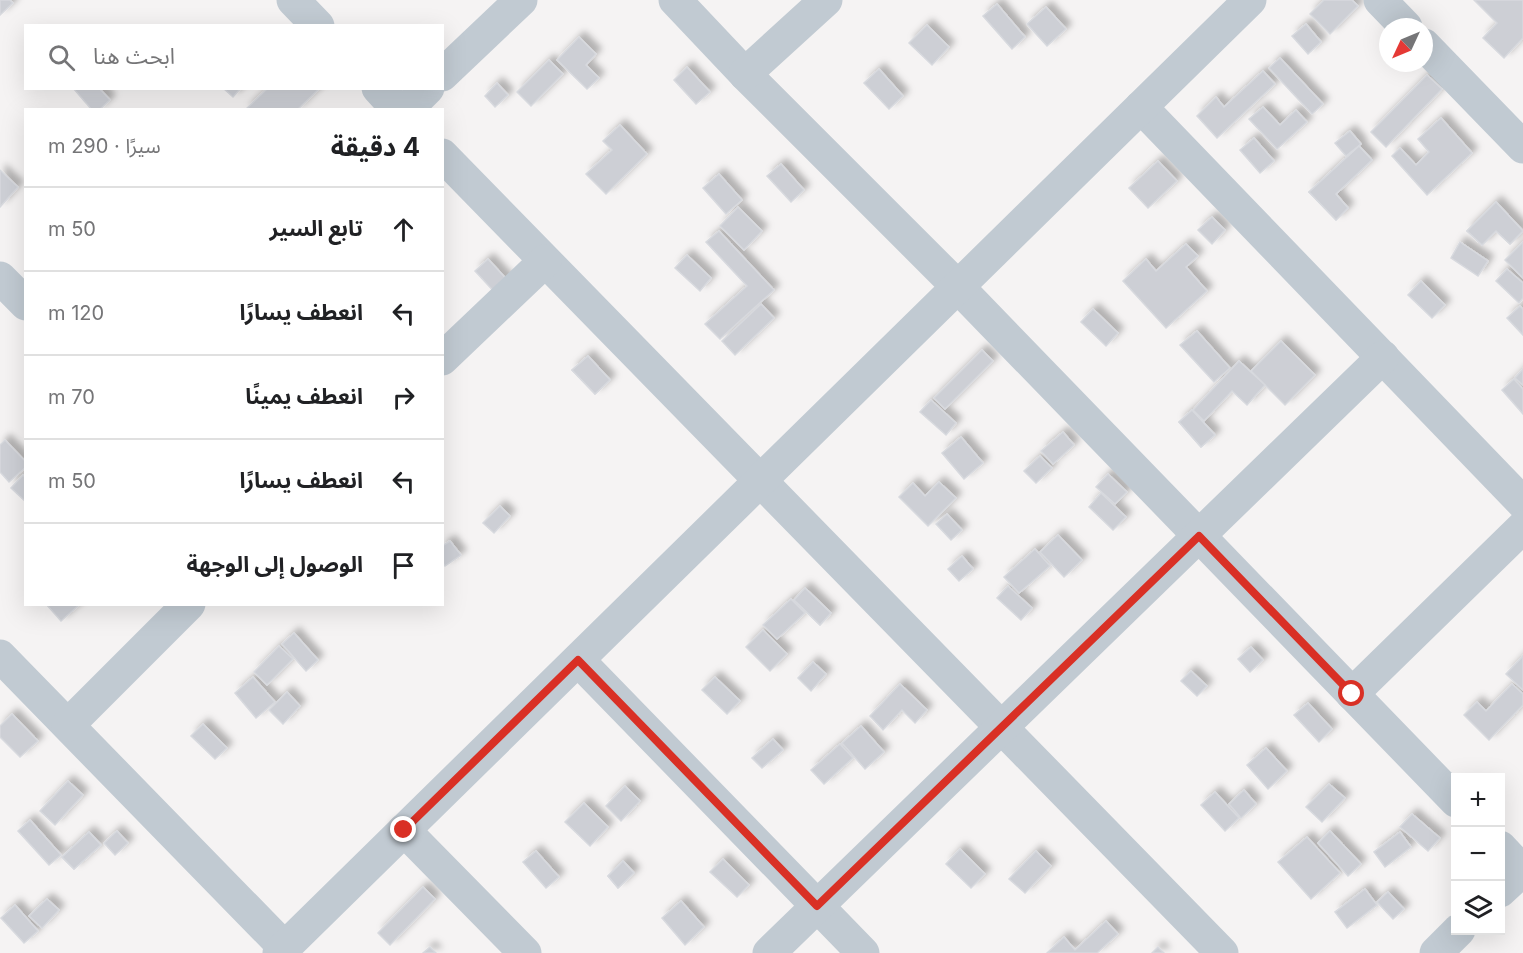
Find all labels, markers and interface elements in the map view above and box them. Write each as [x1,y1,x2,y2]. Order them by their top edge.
north arrow [1379,18,1433,72]
search box [24,24,444,90]
icon: search [45,41,78,74]
text: ابحث هنا [93,43,175,69]
text: 4 دقيقة [331,131,420,162]
text: سيرًا · 290 m [48,134,161,158]
icon: ahead [387,213,420,246]
text: تابع السير [270,215,363,241]
text: 50 m [48,217,96,241]
icon: left [387,297,420,330]
text: انعطف يسارًا [240,299,363,325]
text: 120 m [48,301,104,325]
icon: right [387,381,420,414]
text: انعطف يمينًا [245,383,363,409]
text: 70 m [48,385,95,409]
icon: left [387,465,420,498]
text: انعطف يسارًا [240,467,363,493]
text: 50 m [48,469,96,493]
icon: arrive [387,549,420,582]
text: الوصول إلى الوجهة [186,551,363,577]
route start [1338,680,1364,706]
map controls [1451,773,1505,935]
button: + [1451,773,1505,827]
route end [390,816,416,842]
button: − [1451,827,1505,881]
button: layers [1451,881,1505,935]

